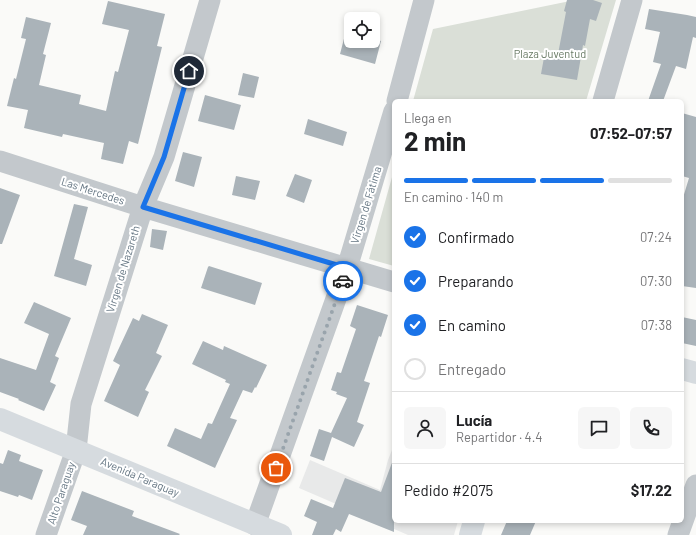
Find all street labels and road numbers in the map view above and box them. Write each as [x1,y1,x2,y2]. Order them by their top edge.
street label: Virgen de Fátima [348,165,383,245]
street label: Las Mercedes [60,174,126,207]
street label: Virgen de Nazareth [103,224,142,314]
street label: Avenida Paraguay [99,454,181,499]
street label: Alto Paraguay [44,460,77,526]

